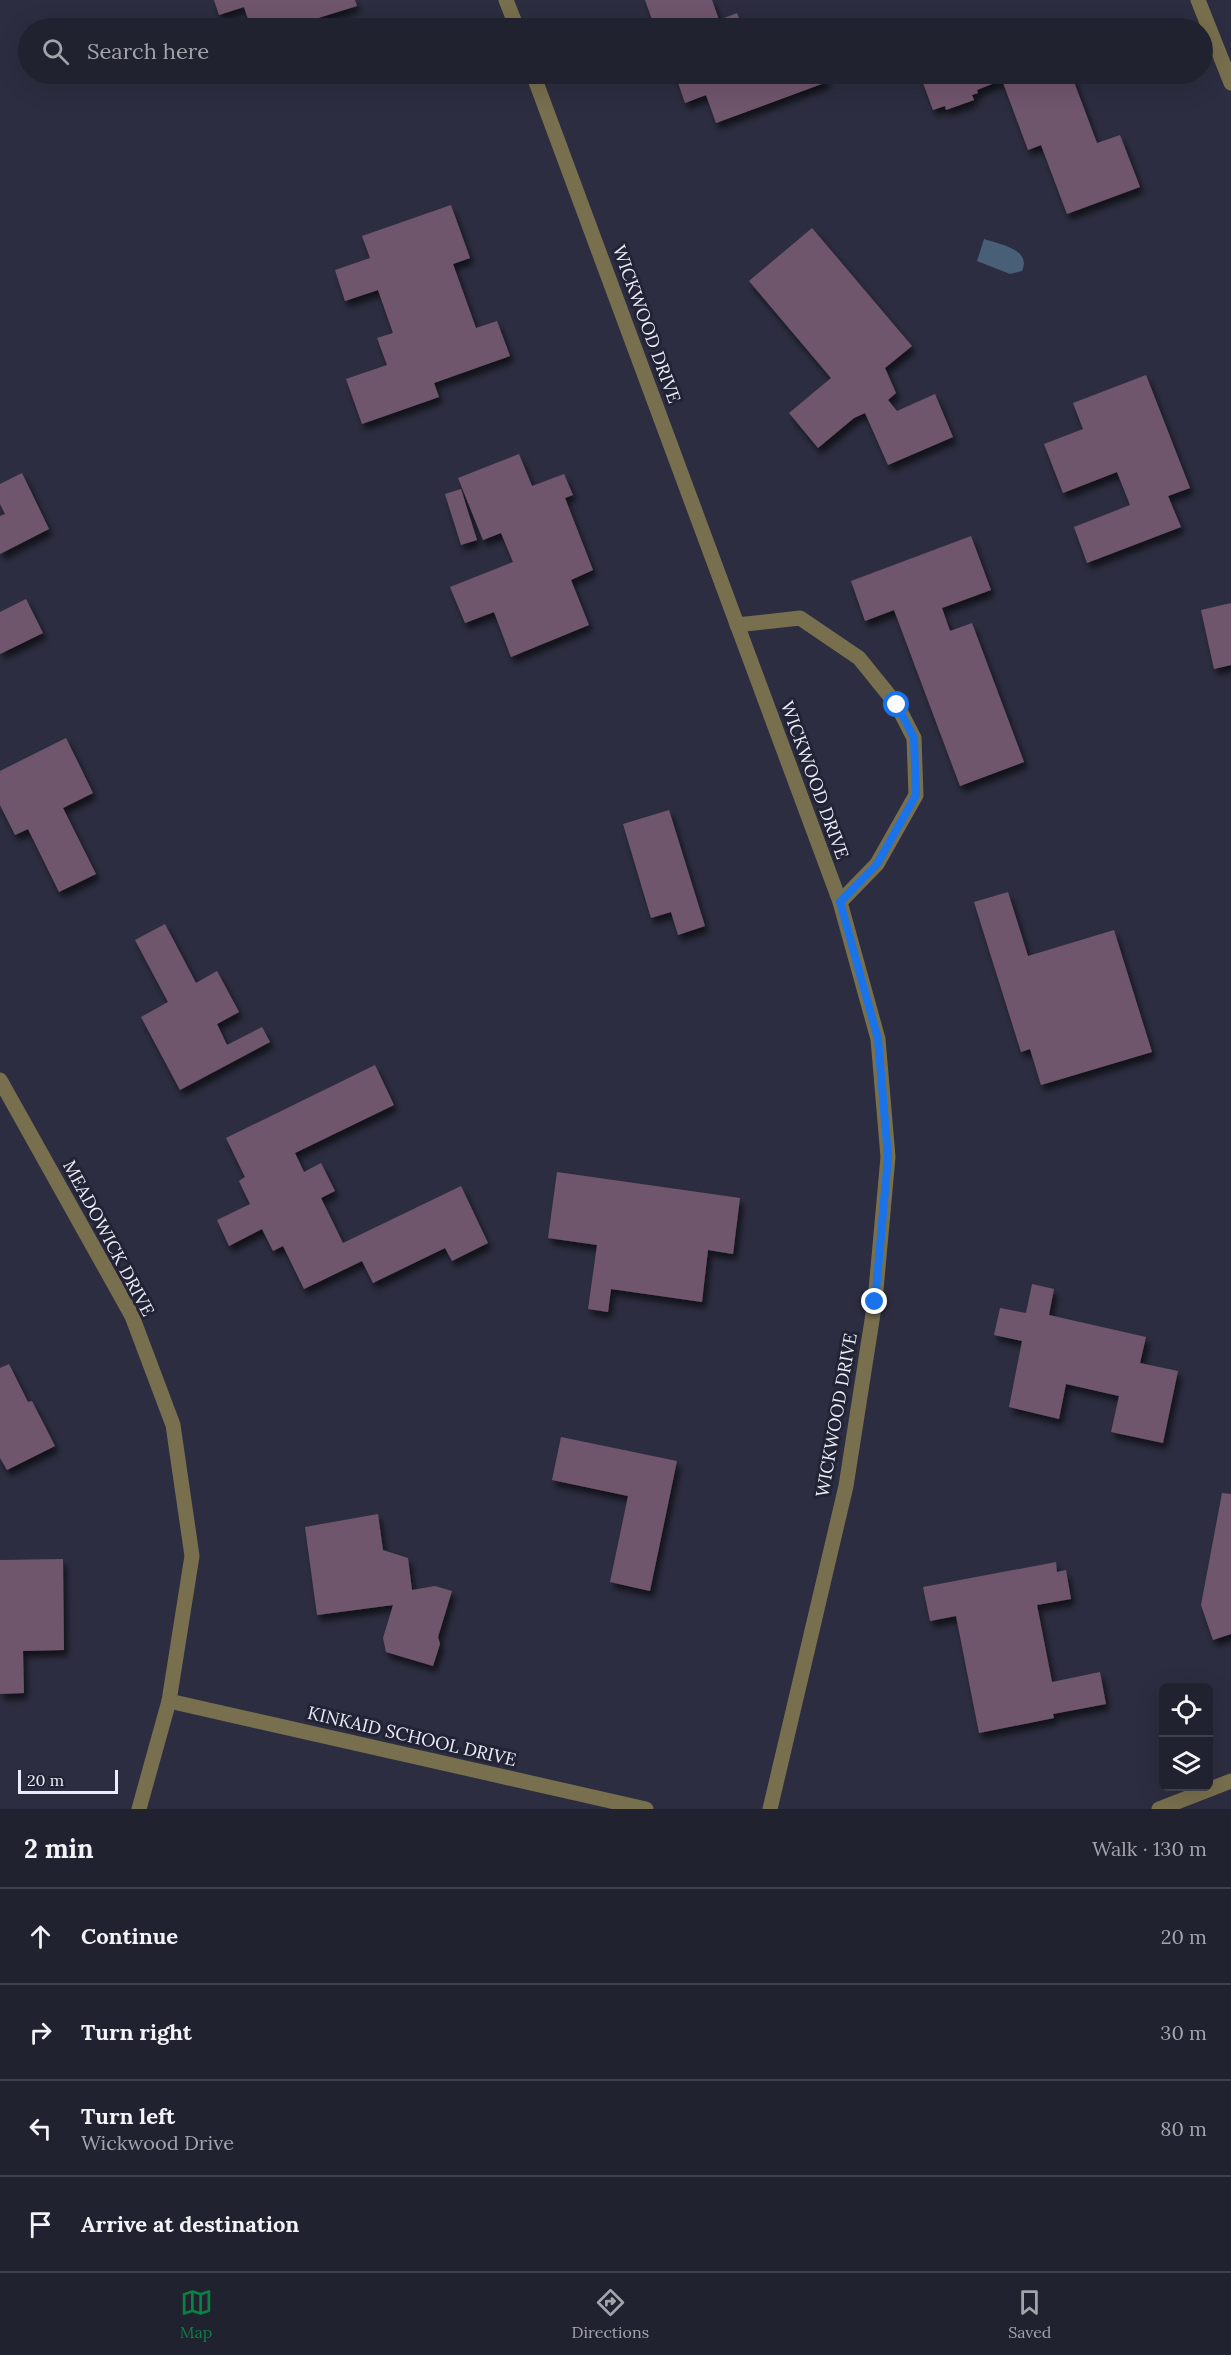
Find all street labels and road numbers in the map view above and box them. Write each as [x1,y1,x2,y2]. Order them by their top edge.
street label: WICKWOOD DRIVE [608,242,686,406]
street label: WICKWOOD DRIVE [776,698,854,862]
street label: MEADOWICK DRIVE [58,1156,160,1320]
street label: WICKWOOD DRIVE [810,1331,862,1499]
street label: KINKAID SCHOOL DRIVE [305,1701,519,1771]

